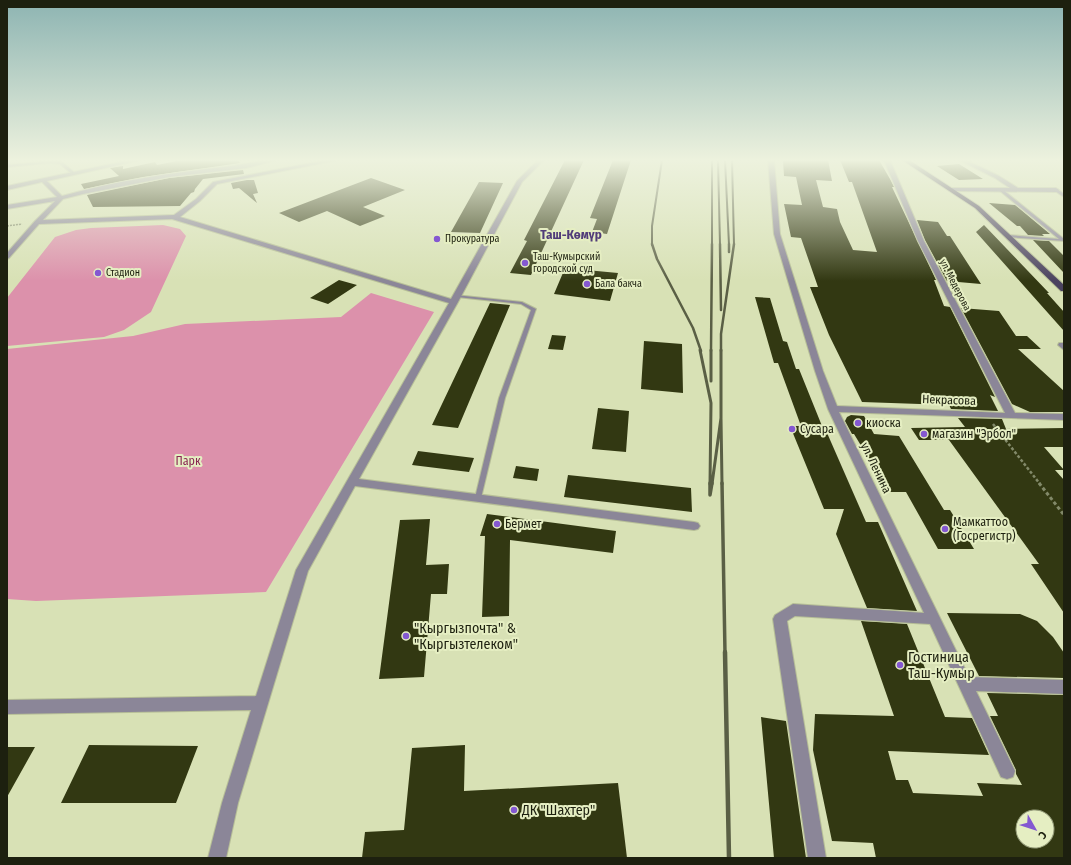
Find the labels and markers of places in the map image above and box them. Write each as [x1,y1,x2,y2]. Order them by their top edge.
place label: Прокуратура [445,233,499,245]
marker: Прокуратура [432,234,442,244]
place label: Таш-Кумырский городской суд [533,251,600,275]
marker: Таш-Кумырский городской суд [520,258,530,268]
place label: Стадион [106,267,140,279]
marker: Стадион [93,268,103,278]
place label: Бала бакча [595,278,642,290]
marker: Бала бакча [582,279,592,289]
place label: киоска [866,416,901,430]
marker: киоска [853,418,863,428]
place label: Сусара [800,422,834,436]
marker: Сусара [787,424,797,434]
place label: магазин "Эрбол" [932,427,1016,441]
marker: магазин "Эрбол" [919,429,929,439]
place label: Мамкаттоо (Госрегистр) [953,515,1016,543]
place label: Бермет [505,517,542,531]
marker: Бермет [492,519,502,529]
marker: Мамкаттоо (Госрегистр) [940,524,950,534]
place label: "Кыргызпочта" & "Кыргызтелеком" [414,620,518,653]
marker: "Кыргызпочта" & "Кыргызтелеком" [401,631,411,641]
place label: Гостиница Таш-Кумыр [908,649,975,682]
marker: Гостиница Таш-Кумыр [895,660,905,670]
place label: ДК "Шахтер" [521,802,595,819]
marker: ДК "Шахтер" [509,805,519,815]

